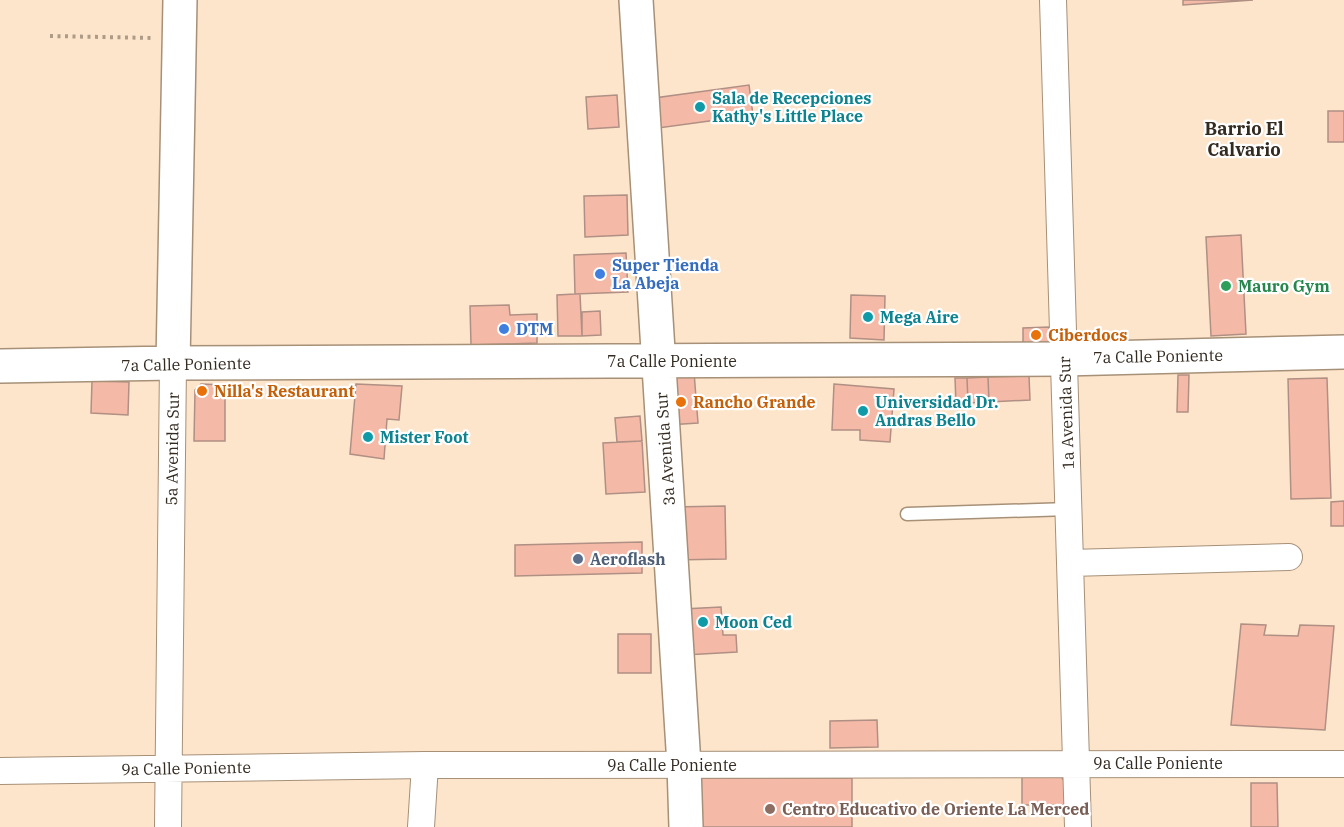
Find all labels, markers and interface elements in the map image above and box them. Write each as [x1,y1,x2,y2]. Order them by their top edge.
place label: Sala de Recepciones Kathy's Little Place [712,88,871,126]
marker: Sala de Recepciones Kathy's Little Place [693,100,707,114]
district label: Barrio El Calvario [1204,117,1284,161]
place label: Super Tienda La Abeja [612,255,719,293]
marker: Super Tienda La Abeja [593,267,607,281]
place label: Mauro Gym [1238,276,1330,296]
marker: Mauro Gym [1219,279,1233,293]
place label: Mega Aire [880,307,959,327]
marker: Mega Aire [861,310,875,324]
place label: DTM [516,319,553,339]
marker: DTM [497,322,511,336]
place label: Ciberdocs [1048,325,1127,345]
marker: Ciberdocs [1029,328,1043,342]
street label: 7a Calle Poniente [1093,345,1223,367]
street label: 7a Calle Poniente [607,351,737,371]
street label: 7a Calle Poniente [121,353,251,375]
street label: 1a Avenida Sur [1054,356,1078,470]
place label: Nilla's Restaurant [214,381,354,401]
marker: Nilla's Restaurant [195,384,209,398]
street label: 5a Avenida Sur [161,392,183,506]
street label: 3a Avenida Sur [651,392,679,506]
place label: Rancho Grande [693,392,816,412]
place label: Universidad Dr. Andras Bello [875,392,998,430]
marker: Rancho Grande [674,395,688,409]
marker: Universidad Dr. Andras Bello [856,404,870,418]
place label: Mister Foot [380,427,469,447]
marker: Mister Foot [361,430,375,444]
place label: Aeroflash [590,549,666,569]
marker: Aeroflash [571,552,585,566]
place label: Moon Ced [715,612,792,632]
marker: Moon Ced [696,615,710,629]
street label: 9a Calle Poniente [1093,753,1223,773]
street label: 9a Calle Poniente [607,755,737,775]
street label: 9a Calle Poniente [121,757,251,779]
place label: Centro Educativo de Oriente La Merced [782,799,1089,819]
marker: Centro Educativo de Oriente La Merced [763,802,777,816]

